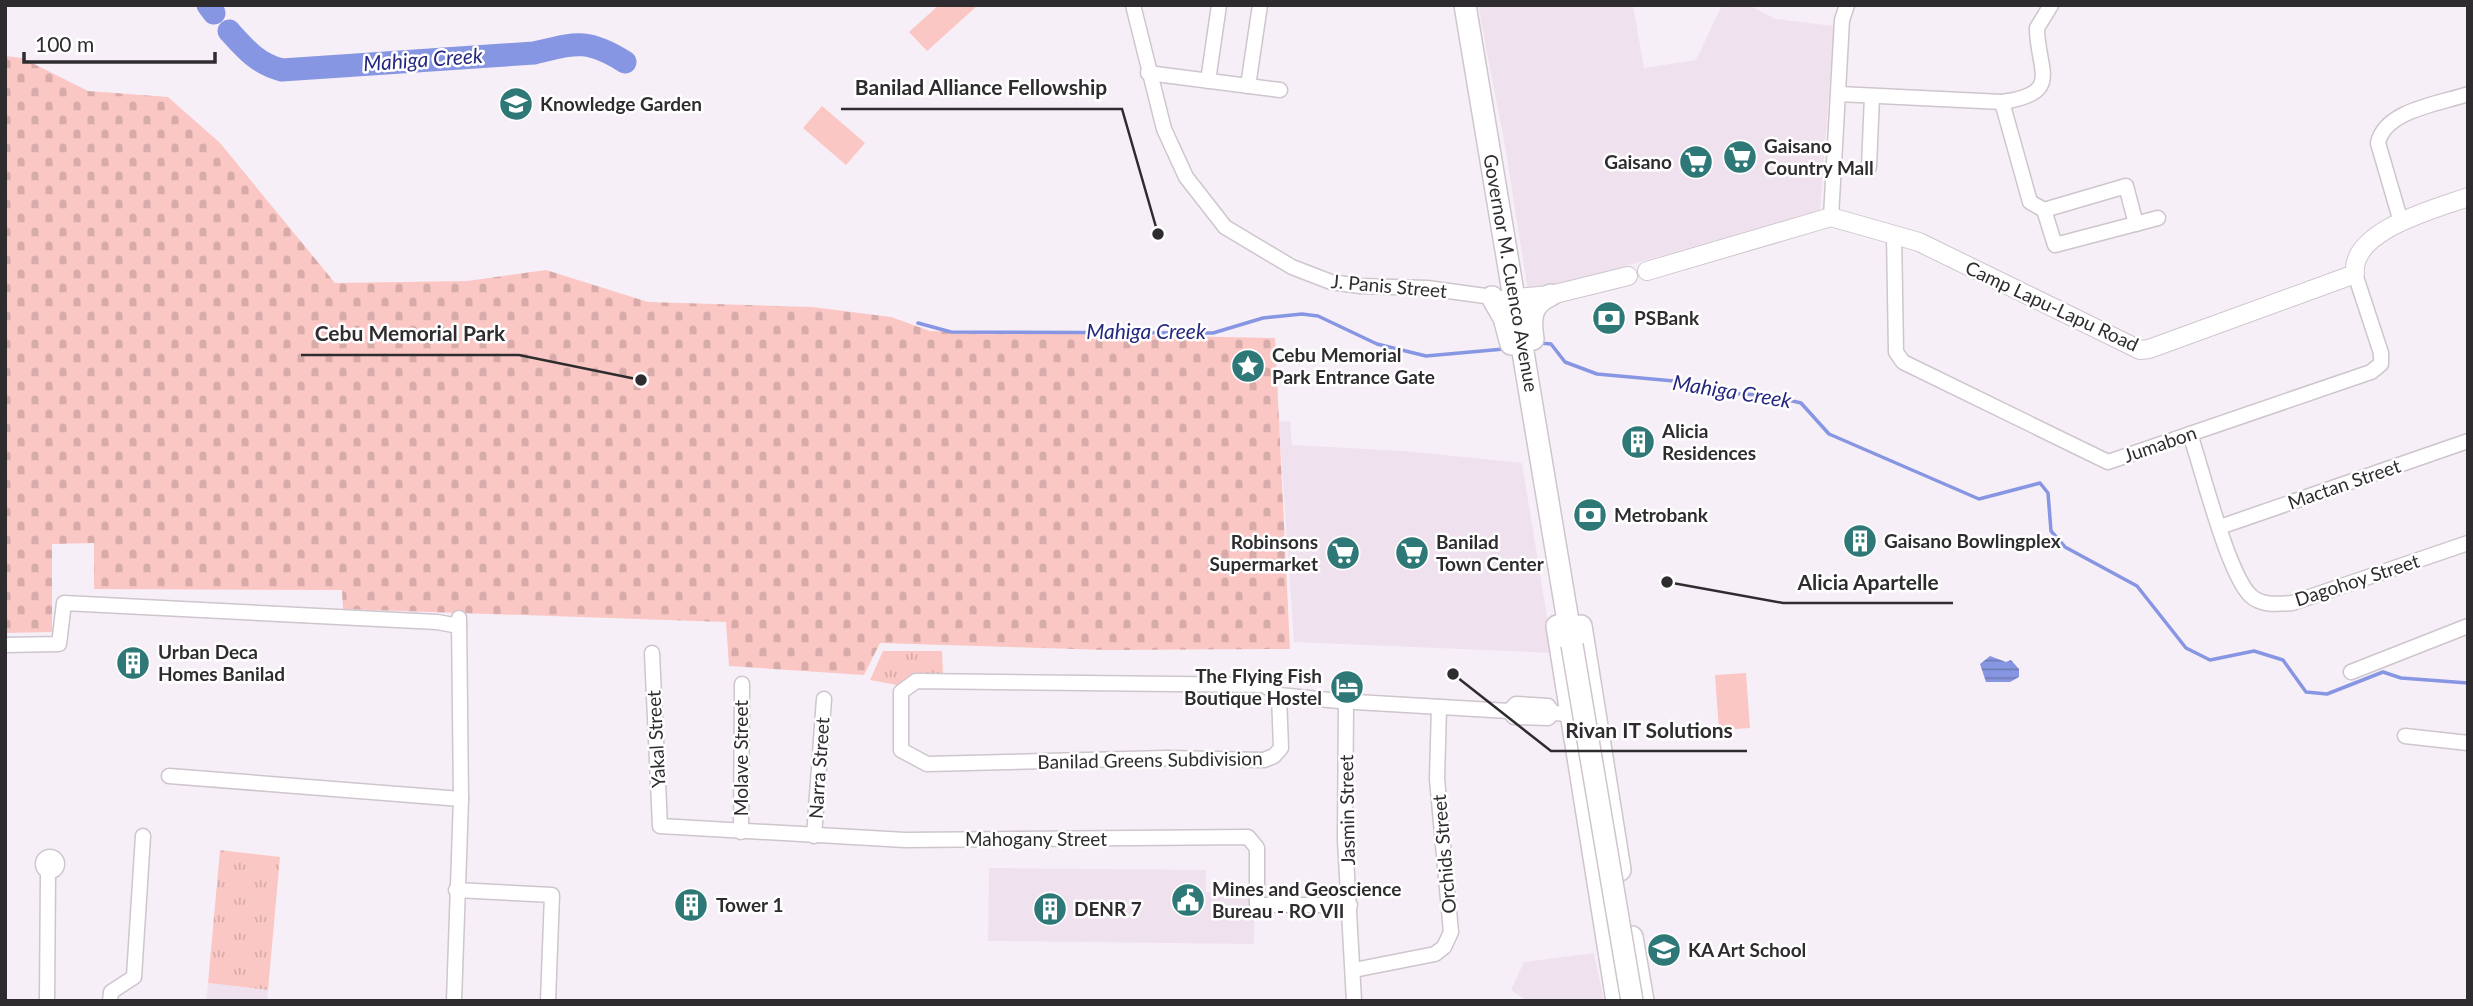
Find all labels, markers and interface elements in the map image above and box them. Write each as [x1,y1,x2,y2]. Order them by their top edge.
scale bar [24,21,215,65]
text: 100 m [35,31,94,56]
water label: Mahiga Creek [362,42,485,75]
callout: Banilad Alliance Fellowship [841,67,1122,109]
text: Banilad Alliance Fellowship [855,74,1107,99]
school or university icon: Knowledge Garden [497,85,535,123]
place label: Knowledge Garden [540,92,702,115]
place label: Gaisano Country Mall [1764,134,1874,179]
supermarket icon: Gaisano Country Mall [1721,138,1759,176]
supermarket icon: Gaisano [1677,143,1715,181]
place label: Gaisano [1604,150,1672,173]
street label: Governor M. Cuenco Avenue [1479,152,1544,394]
street label: Camp Lapu-Lapu Road [1962,255,2142,356]
street label: J. Panis Street [1330,269,1448,302]
bank icon: PSBank [1590,299,1628,337]
place label: PSBank [1634,306,1700,329]
callout: Cebu Memorial Park [301,313,519,355]
water label: Mahiga Creek [1086,318,1207,343]
text: Cebu Memorial Park [315,320,506,345]
place label: Cebu Memorial Park Entrance Gate [1272,343,1435,388]
place icon: Cebu Memorial Park Entrance Gate [1229,347,1267,385]
water label: Mahiga Creek [1671,369,1794,412]
place label: Alicia Residences [1661,419,1756,464]
street label: Jumabon [2120,420,2199,467]
building icon: Alicia Residences [1619,423,1657,461]
street label: Mactan Street [2284,453,2403,514]
bank icon: Metrobank [1571,496,1609,534]
place label: Metrobank [1614,503,1709,526]
building icon: Gaisano Bowlingplex [1841,522,1879,560]
place label: Gaisano Bowlingplex [1884,529,2061,552]
place label: Robinsons Supermarket [1210,530,1318,575]
place label: Banilad Town Center [1436,530,1545,575]
supermarket icon: Robinsons Supermarket [1324,534,1362,572]
supermarket icon: Banilad Town Center [1393,534,1431,572]
street label: Dagohoy Street [2292,549,2422,610]
callout: Alicia Apartelle [1783,561,1953,603]
text: Alicia Apartelle [1796,569,1939,594]
place label: Urban Deca Homes Banilad [158,640,285,685]
building icon: Urban Deca Homes Banilad [114,644,152,682]
place label: The Flying Fish Boutique Hostel [1184,664,1322,709]
hotel icon: The Flying Fish Boutique Hostel [1328,668,1366,706]
street label: Yakal Street [641,689,670,788]
street label: Molave Street [729,700,752,816]
callout: Rivan IT Solutions [1551,709,1747,751]
street label: Narra Street [803,716,834,819]
text: Rivan IT Solutions [1565,717,1733,742]
street label: Banilad Greens Subdivision [1037,746,1263,773]
street label: Jasmin Street [1334,754,1359,866]
street label: Orchids Street [1427,793,1460,915]
street label: Mahogany Street [965,827,1107,850]
place label: Mines and Geoscience Bureau - RO VII [1212,877,1401,922]
public building icon: Mines and Geoscience Bureau - RO VII [1169,881,1207,919]
building icon: Tower 1 [672,886,710,924]
building icon: DENR 7 [1031,890,1069,928]
place label: Tower 1 [716,893,783,916]
place label: DENR 7 [1074,897,1142,920]
school or university icon: KA Art School [1645,931,1683,969]
place label: KA Art School [1688,938,1806,961]

